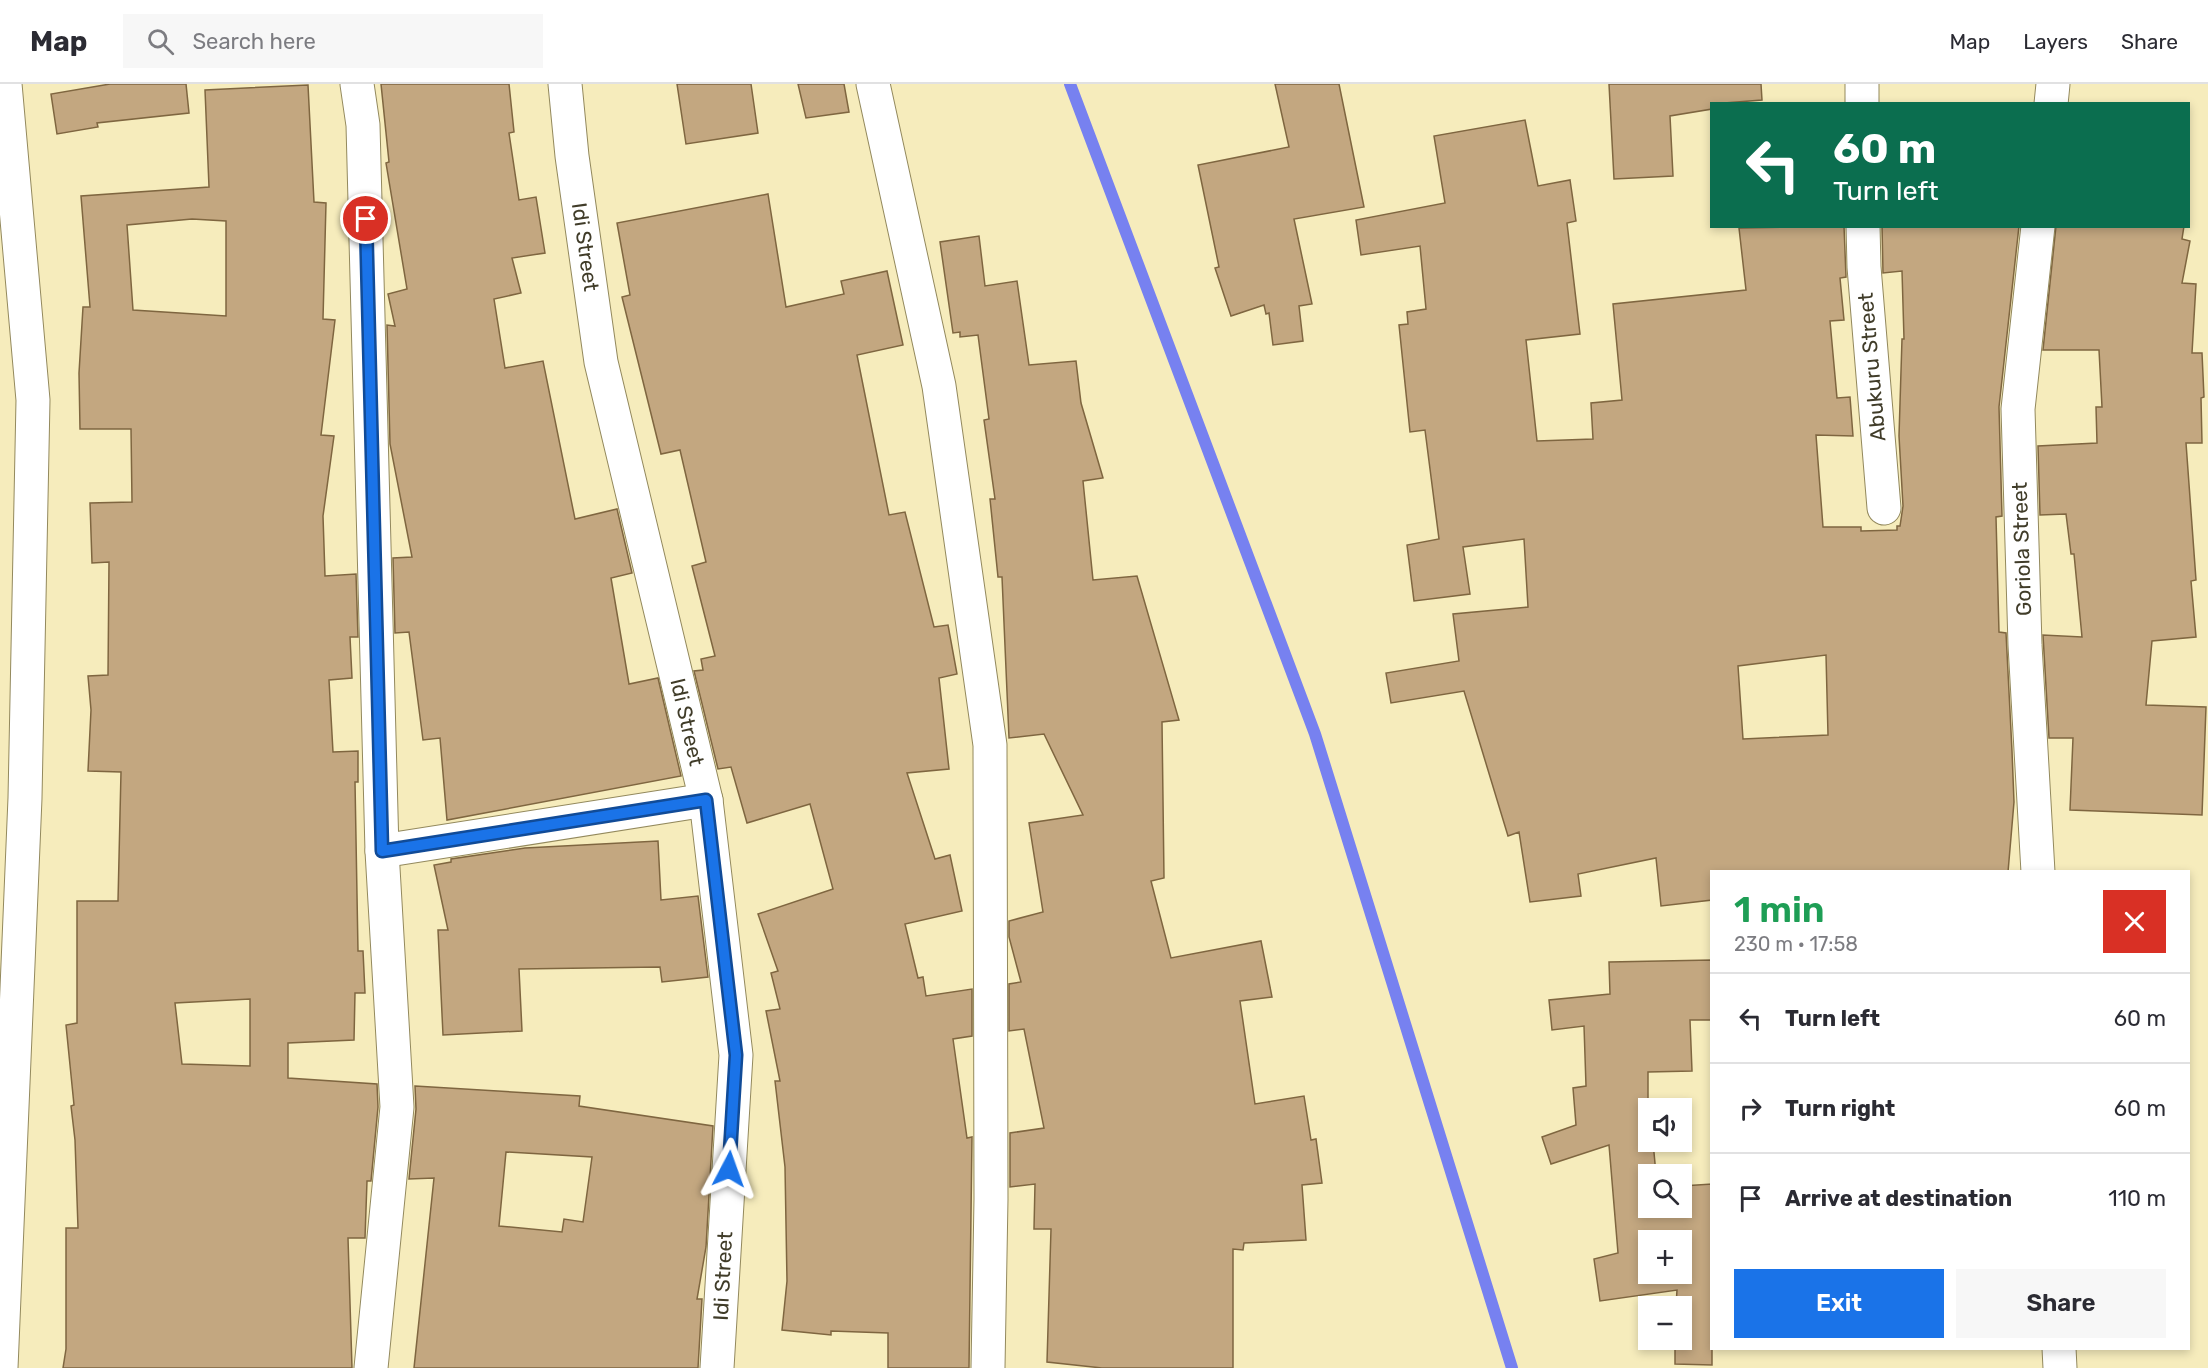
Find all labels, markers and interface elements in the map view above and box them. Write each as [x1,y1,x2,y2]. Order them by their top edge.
search box [123,14,543,68]
text: Map [30,25,87,58]
icon: search [144,25,177,58]
text: Search here [192,28,316,55]
text: Map [1949,29,1990,54]
text: Layers [2023,29,2088,54]
text: Share [2121,29,2178,54]
text: 60 m [1833,124,1936,174]
icon: left [1734,126,1812,204]
text: Turn left [1833,175,1938,207]
pin [340,193,391,244]
street label: Idi Street [567,201,604,293]
icon: arrive [349,202,382,235]
street label: Abukuru Street [1853,292,1890,442]
street label: Goriola Street [2007,482,2036,616]
street label: Idi Street [665,676,710,768]
text: 1 min [1734,888,1825,931]
button: close [2103,890,2166,953]
text: 230 m · 17:58 [1734,932,1858,956]
icon: left [1734,1002,1767,1035]
text: Turn left [1785,1005,1880,1032]
text: 60 m [2114,1005,2166,1032]
icon: right [1734,1092,1767,1125]
text: Turn right [1785,1095,1895,1122]
text: 60 m [2114,1095,2166,1122]
map controls [1638,1098,1692,1350]
button: sound [1638,1098,1692,1152]
position arrow [697,1137,761,1201]
button: search [1638,1164,1692,1218]
icon: arrive [1734,1182,1767,1215]
text: Arrive at destination [1785,1185,2012,1212]
text: 110 m [2108,1185,2166,1212]
button: + [1638,1230,1692,1284]
street label: Idi Street [708,1231,737,1321]
button: Exit [1734,1269,1944,1338]
button: Share [1956,1269,2166,1338]
button: − [1638,1296,1692,1350]

